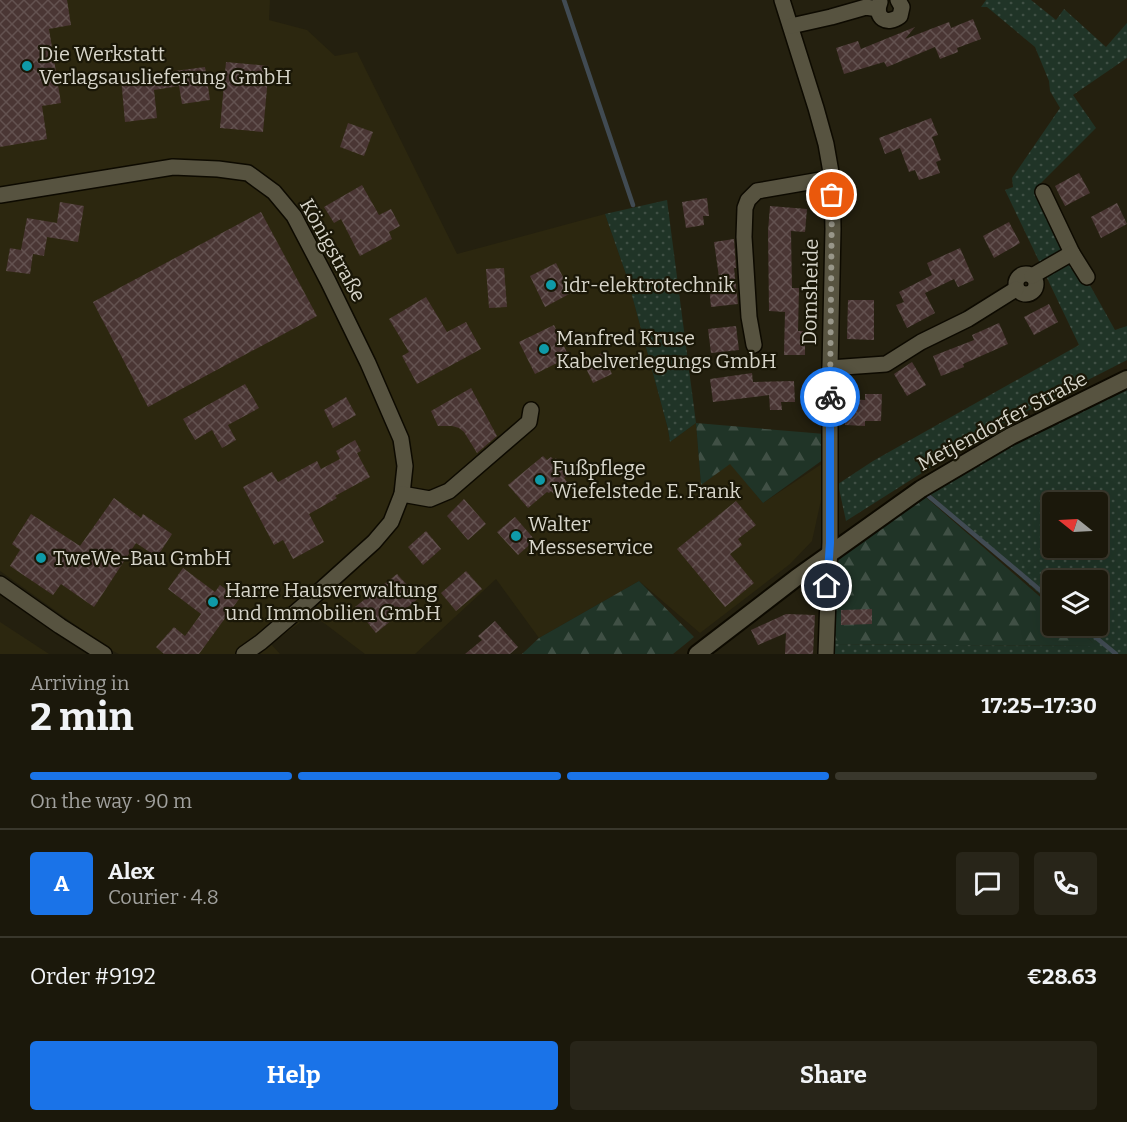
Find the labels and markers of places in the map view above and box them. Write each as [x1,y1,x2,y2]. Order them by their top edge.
place label: Die Werkstatt Verlagsauslieferung GmbH [39,42,291,89]
marker: Die Werkstatt Verlagsauslieferung GmbH [20,59,34,73]
pin [806,169,857,220]
place label: idr-elektrotechnik [563,273,735,297]
marker: idr-elektrotechnik [544,278,558,292]
place label: Manfred Kruse Kabelverlegungs GmbH [556,326,777,373]
marker: Manfred Kruse Kabelverlegungs GmbH [537,342,551,356]
place label: Fußpflege Wiefelstede E. Frank [552,456,742,503]
marker: Fußpflege Wiefelstede E. Frank [533,473,547,487]
place label: Walter Messeservice [528,512,653,559]
marker: Walter Messeservice [509,529,523,543]
place label: TweWe-Bau GmbH [53,546,231,570]
marker: TweWe-Bau GmbH [34,551,48,565]
pin [801,560,852,611]
place label: Harre Hausverwaltung und Immobilien GmbH [225,578,441,625]
marker: Harre Hausverwaltung und Immobilien GmbH [206,595,220,609]

